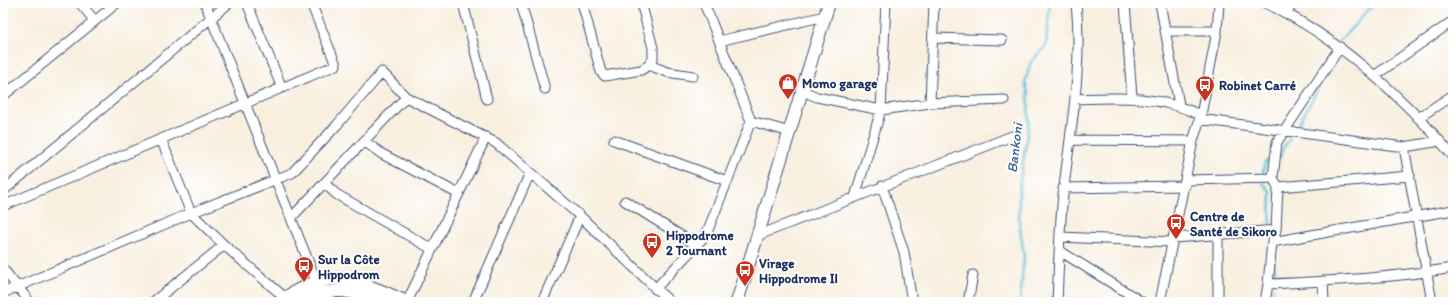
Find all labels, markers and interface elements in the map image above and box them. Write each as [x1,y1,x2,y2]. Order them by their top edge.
shop icon: Momo garage [777,72,799,100]
bus stop icon: Robinet Carré [1194,74,1216,102]
place label: Momo garage [802,76,877,92]
place label: Robinet Carré [1219,78,1296,93]
water label: Bankoni [1004,121,1027,174]
place label: Centre de Santé de Sikoro [1190,209,1277,239]
bus stop icon: Centre de Santé de Sikoro [1165,212,1187,240]
place label: Hippodrome 2 Tournant [666,228,734,258]
bus stop icon: Hippodrome 2 Tournant [641,231,663,259]
place label: Sur la Côte Hippodrom [318,252,380,283]
bus stop icon: Sur la Côte Hippodrom [293,255,315,283]
place label: Virage Hippodrome II [759,256,838,287]
bus stop icon: Virage Hippodrome II [734,259,756,287]

